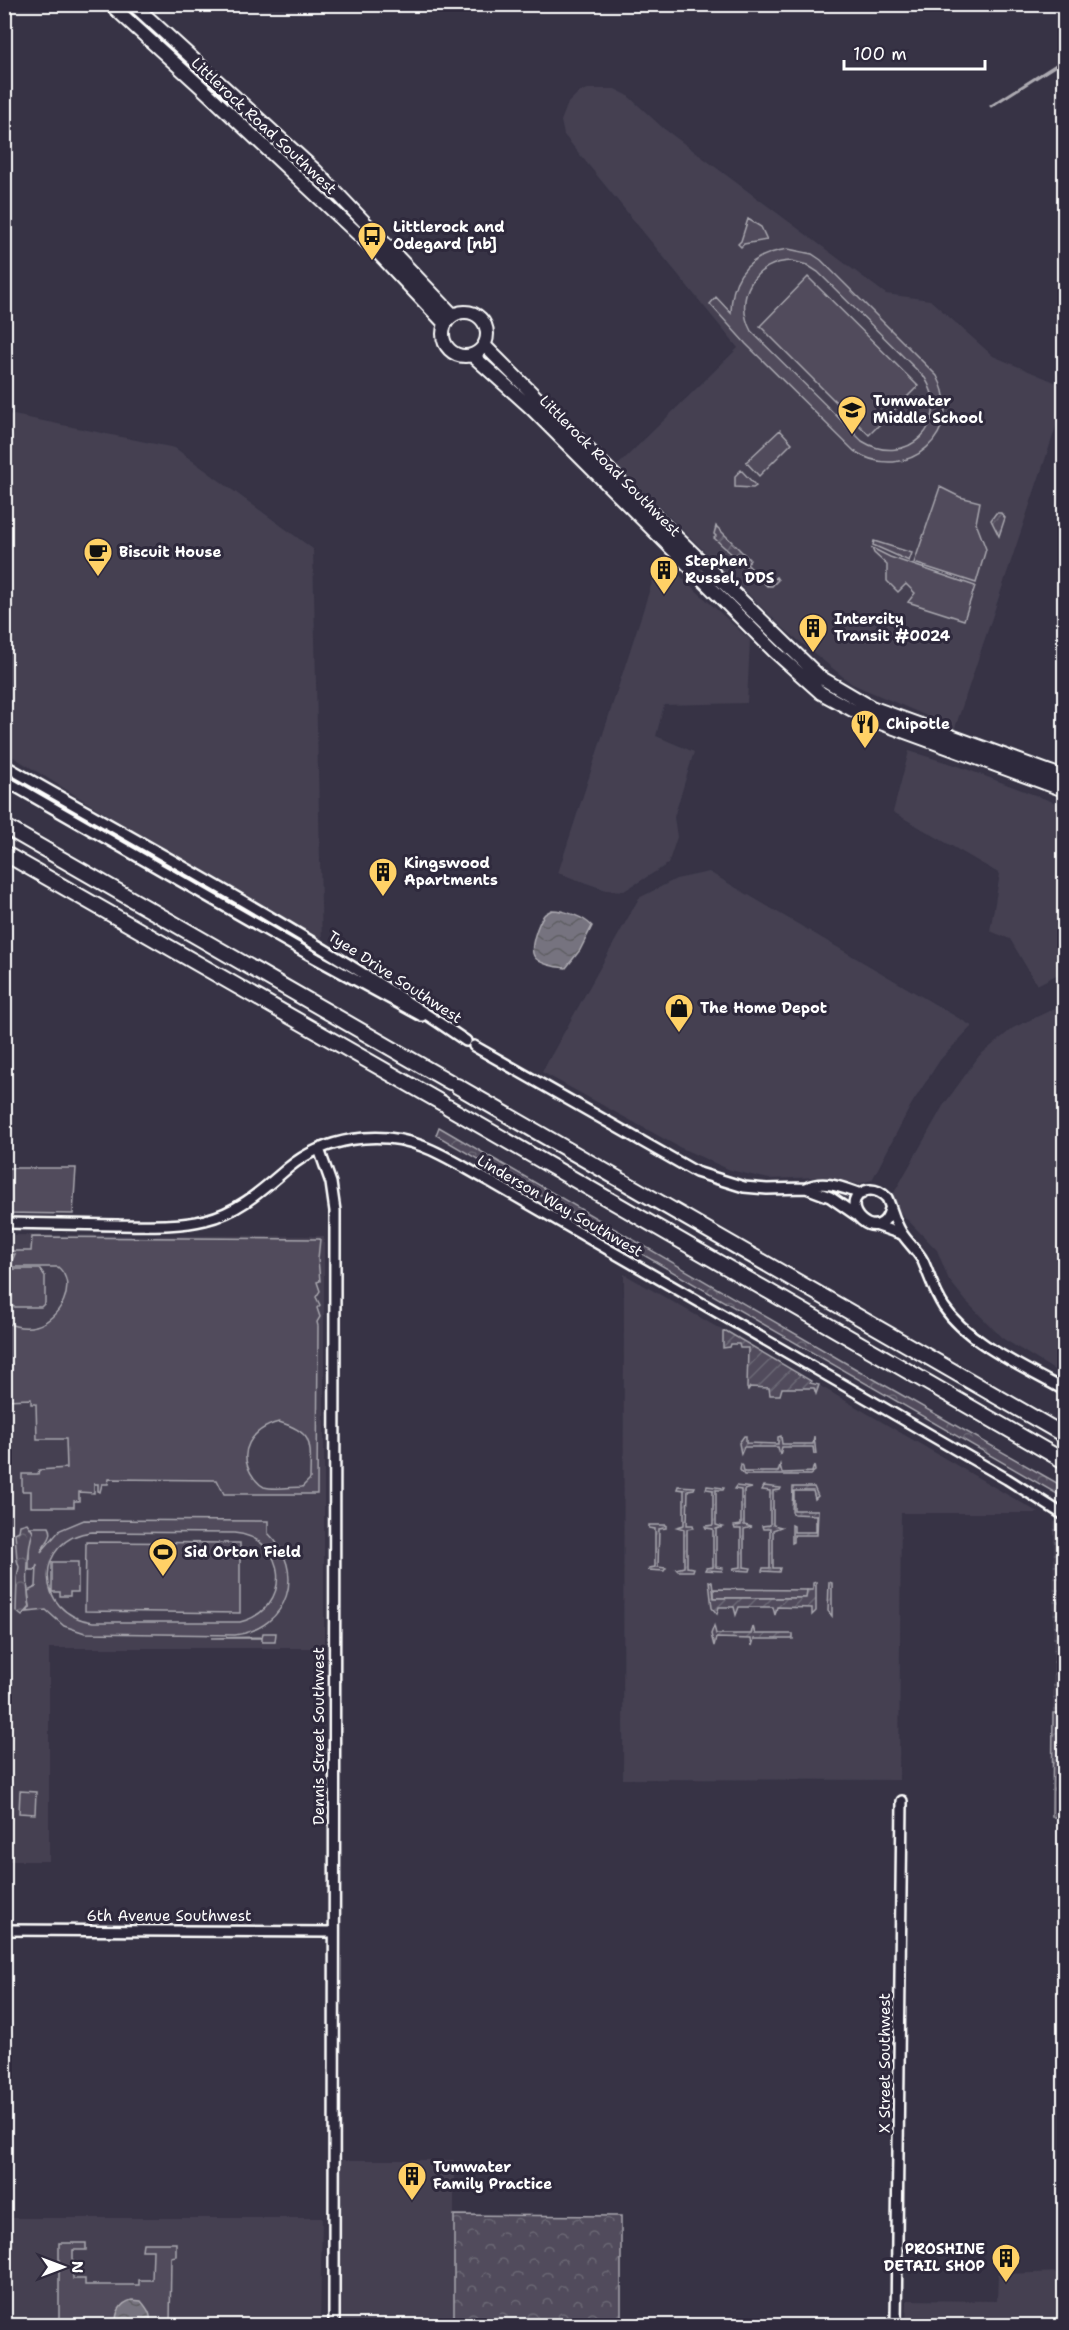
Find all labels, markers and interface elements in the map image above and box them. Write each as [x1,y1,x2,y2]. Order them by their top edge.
scale bar [844,33,985,71]
text: 100 m [853,42,907,66]
street label: Littlerock Road Southwest [187,53,341,199]
place label: Littlerock and Odegard [nb] [393,217,505,254]
bus stop icon: Littlerock and Odegard [nb] [356,220,388,262]
street label: Littlerock Road Southwest [535,391,685,541]
place label: Tumwater Middle School [873,391,983,428]
school or university icon: Tumwater Middle School [836,394,868,436]
cafe icon: Biscuit House [82,536,114,578]
place label: Biscuit House [119,542,221,562]
place label: Stephen Russel, DDS [685,551,775,588]
building icon: Stephen Russel, DDS [648,554,680,596]
place label: Intercity Transit #0024 [834,609,951,646]
building icon: Intercity Transit #0024 [797,612,829,654]
restaurant icon: Chipotle [849,708,881,750]
place label: Chipotle [886,714,950,734]
place label: Kingswood Apartments [404,853,498,890]
building icon: Kingswood Apartments [367,856,399,898]
street label: Tyee Drive Southwest [324,926,466,1028]
shop icon: The Home Depot [663,992,695,1034]
place label: The Home Depot [700,998,827,1018]
street label: Linderson Way Southwest [473,1150,647,1262]
sports icon: Sid Orton Field [147,1536,179,1578]
place label: Sid Orton Field [184,1542,301,1562]
street label: Dennis Street Southwest [309,1647,329,1825]
street label: 6th Avenue Southwest [87,1906,251,1926]
street label: X Street Southwest [875,1993,895,2133]
place label: Tumwater Family Practice [433,2157,552,2194]
building icon: Tumwater Family Practice [396,2160,428,2202]
north arrow [33,2237,93,2297]
place label: PROSHINE DETAIL SHOP [884,2239,985,2276]
building icon: PROSHINE DETAIL SHOP [990,2242,1022,2284]
text: N [67,2261,88,2273]

